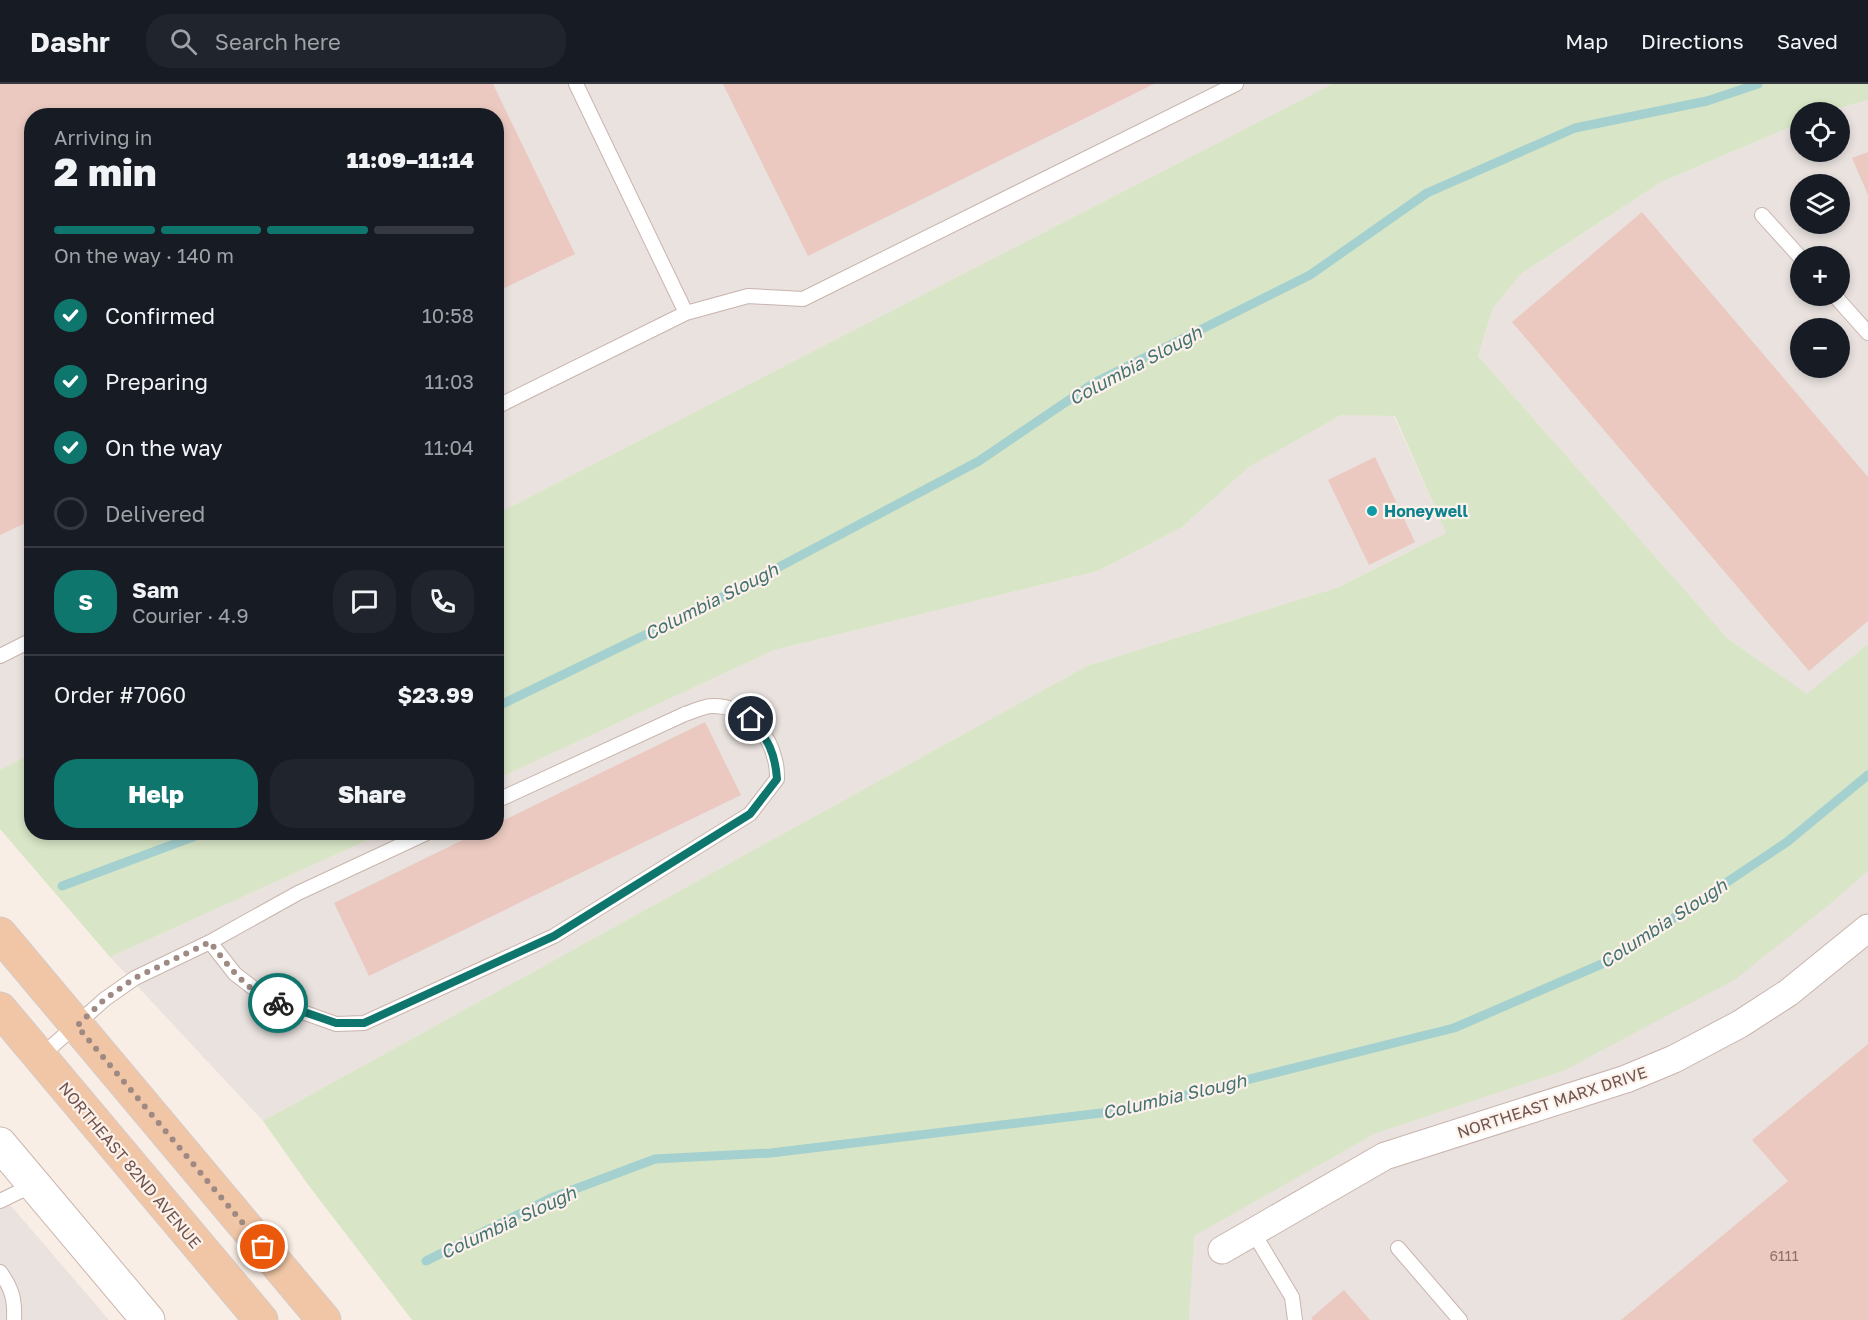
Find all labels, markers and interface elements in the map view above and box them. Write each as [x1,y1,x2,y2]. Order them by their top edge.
search box [146,14,566,68]
text: Dashr [30,25,110,58]
icon: search [167,25,200,58]
text: Search here [215,28,341,55]
text: Map [1565,28,1608,54]
text: Directions [1641,28,1744,54]
text: Saved [1777,28,1838,54]
map controls [1790,102,1850,378]
button: locate [1790,102,1850,162]
text: Arriving in [54,125,152,149]
text: 11:09–11:14 [347,146,474,173]
text: 2 min [54,148,157,195]
button: layers [1790,174,1850,234]
text: On the way · 140 m [54,243,234,267]
button: + [1790,246,1850,306]
icon: check [54,299,87,332]
text: Confirmed [105,302,215,329]
text: 10:58 [422,303,474,327]
button: − [1790,318,1850,378]
water label: Columbia Slough [1065,320,1206,409]
icon: check [54,365,87,398]
text: Preparing [105,368,208,395]
text: 11:03 [425,369,474,393]
icon: check [54,431,87,464]
text: On the way [105,434,223,461]
text: 11:04 [424,435,474,459]
text: Delivered [105,500,205,527]
place label: Honeywell [1384,501,1468,521]
marker: Honeywell [1365,504,1379,518]
water label: Columbia Slough [640,557,782,644]
button: chat [333,570,396,633]
button: phone [411,570,474,633]
text: Sam [132,576,179,603]
text: S [78,588,93,615]
text: Courier · 4.9 [132,603,249,627]
text: Order #7060 [54,681,186,708]
text: $23.99 [397,681,474,708]
pin [725,693,776,744]
icon: home [734,702,767,735]
button: Help [54,759,258,828]
button: Share [270,759,474,828]
water label: Columbia Slough [1595,873,1731,972]
courier [248,973,308,1033]
icon: bike [262,987,295,1020]
street label: NORTHEAST MARX DRIVE [1454,1062,1650,1142]
water label: Columbia Slough [1100,1069,1249,1123]
street label: NORTHEAST 82ND AVENUE [55,1078,205,1252]
water label: Columbia Slough [437,1181,580,1263]
pin [237,1221,288,1272]
icon: bag [246,1230,279,1263]
house number: 6111 [1770,1247,1799,1264]

